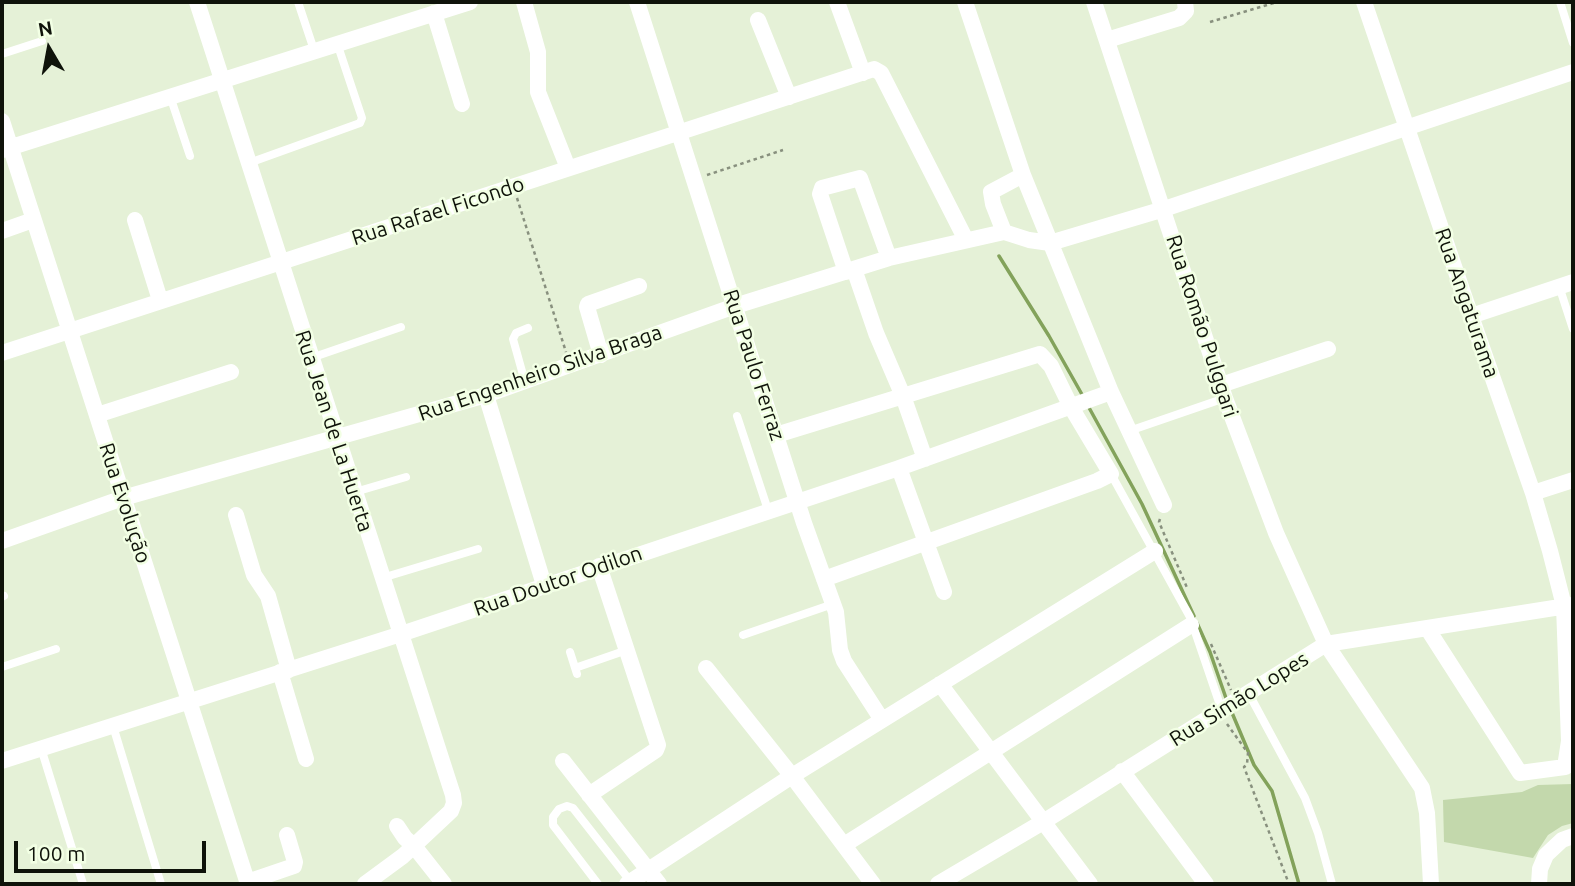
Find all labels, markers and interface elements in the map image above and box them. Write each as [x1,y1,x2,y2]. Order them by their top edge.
north arrow [14,14,84,84]
text: N [36,16,54,40]
street label: Rua Rafael Ficondo [349,171,527,251]
street label: Rua Angaturama [1430,225,1504,381]
street label: Rua Romão Pulggari [1161,232,1243,420]
street label: Rua Paulo Ferraz [718,286,790,444]
street label: Rua Engenheiro Silva Braga [415,319,665,427]
street label: Rua Jean de La Huerta [290,327,378,535]
street label: Rua Evolução [94,440,156,566]
street label: Rua Doutor Odilon [470,540,646,622]
street label: Rua Simão Lopes [1165,646,1313,752]
scale bar [18,826,210,870]
text: 100 m [27,841,85,865]

